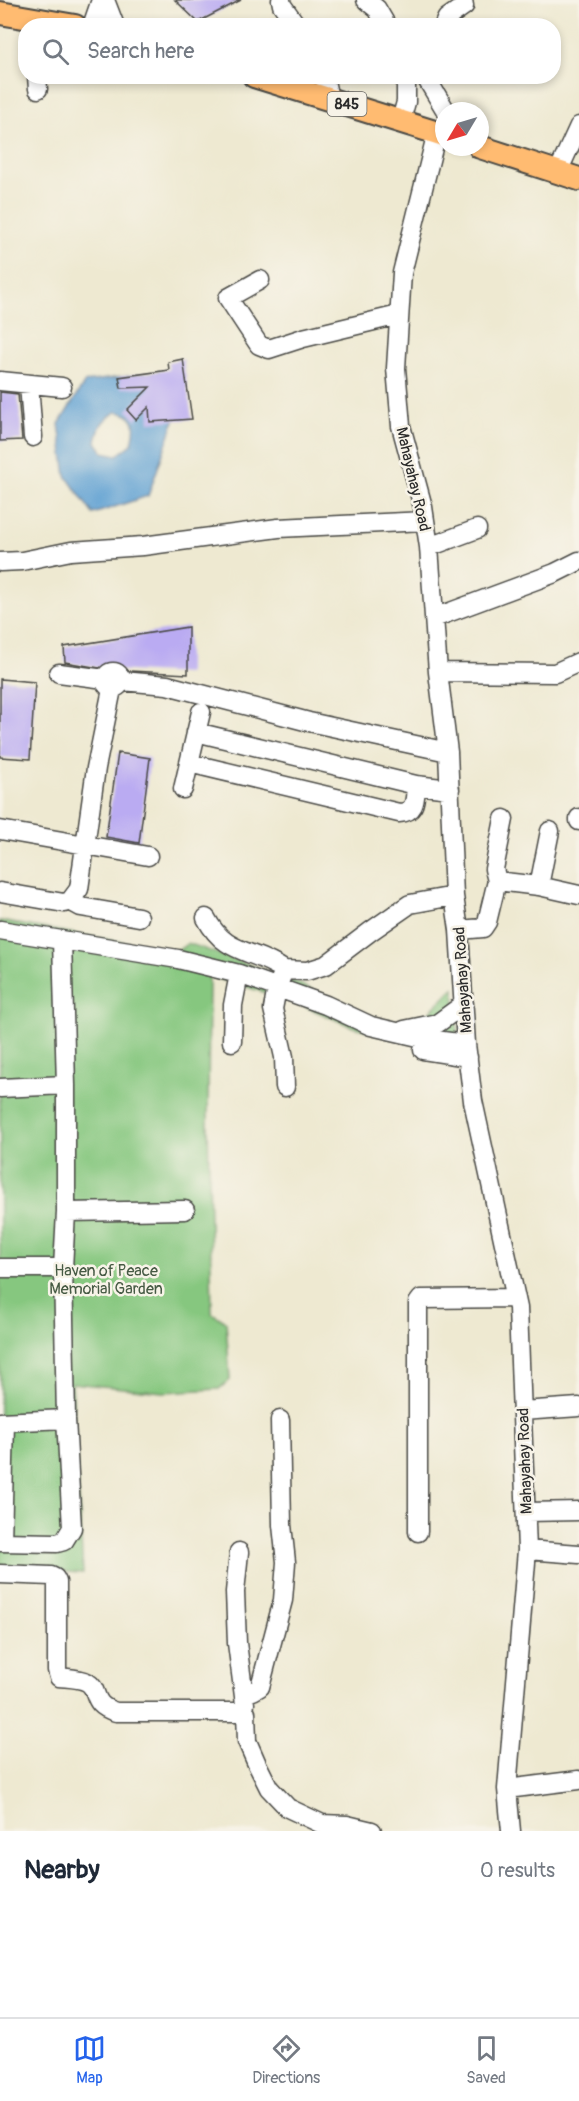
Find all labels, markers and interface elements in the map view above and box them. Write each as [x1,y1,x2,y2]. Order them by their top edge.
search box [18,18,561,84]
icon: search [39,35,72,68]
text: Search here [87,37,194,65]
road number: 845 [328,92,366,116]
north arrow [435,102,489,156]
street label: Mahayahay Road [391,425,435,533]
street label: Mahayahay Road [449,926,477,1034]
park label: Haven of Peace Memorial Garden [49,1261,163,1299]
street label: Mahayahay Road [513,1407,537,1515]
text: Nearby [24,1854,100,1886]
text: 0 results [480,1858,555,1883]
tab: Map [73,2032,106,2088]
tab: Directions [252,2032,320,2088]
tab: Saved [466,2032,506,2088]

